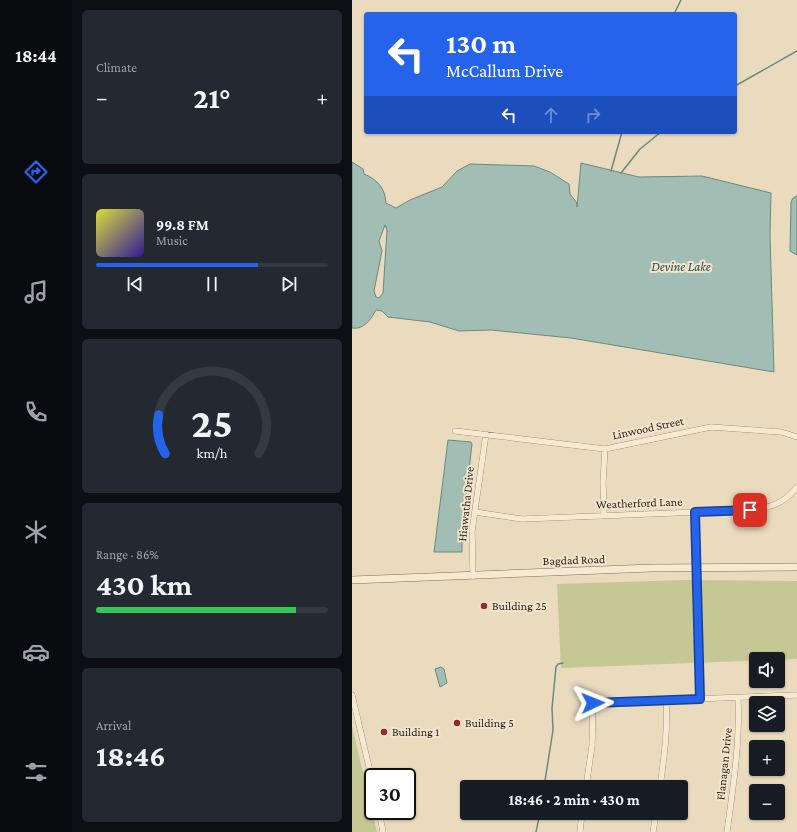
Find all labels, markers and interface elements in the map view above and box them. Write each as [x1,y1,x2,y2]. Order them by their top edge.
icon: left [380,28,432,80]
text: 130 m [446,28,516,59]
text: 18:44 [15,46,57,66]
text: Climate [96,60,137,75]
text: McCallum Drive [446,61,563,81]
text: 21° [193,81,231,114]
text: − [96,85,108,110]
text: + [316,85,328,110]
icon: left [498,104,520,126]
icon: ahead [540,104,562,126]
icon: right [582,104,604,126]
icon: directions [22,158,50,186]
text: 99.8 FM [156,217,209,233]
text: Music [156,233,188,248]
water label: Devine Lake [651,259,711,274]
icon: previous [124,273,146,295]
icon: pause [201,273,223,295]
icon: next [278,273,300,295]
icon: music [22,278,50,306]
icon: phone [22,398,50,426]
text: 25 [191,400,233,446]
street label: Linwood Street [611,413,686,442]
text: km/h [197,445,228,461]
street label: Hiawatha Drive [455,466,477,542]
pin [733,493,767,527]
street label: Weatherford Lane [595,494,683,512]
icon: arrive [739,499,761,521]
icon: climate [22,518,50,546]
text: Range · 86% [96,547,159,562]
street label: Bagdad Road [542,552,606,568]
text: 430 km [96,568,192,601]
place label: Building 25 [492,599,547,613]
marker: Building 25 [479,601,489,611]
icon: car [22,638,50,666]
map controls [749,652,785,820]
button: sound [749,652,785,688]
position arrow [572,682,614,724]
button: layers [749,696,785,732]
place label: Building 5 [465,716,514,730]
text: Arrival [96,718,131,733]
marker: Building 5 [452,718,462,728]
place label: Building 1 [392,725,439,739]
marker: Building 1 [379,727,389,737]
street label: Flanagan Drive [713,727,735,801]
text: 18:46 [96,739,166,772]
button: + [749,740,785,776]
icon: filters [22,758,50,786]
speed limit sign: 30 [364,768,416,820]
button: − [749,784,785,820]
text: 18:46 · 2 min · 430 m [508,792,640,808]

